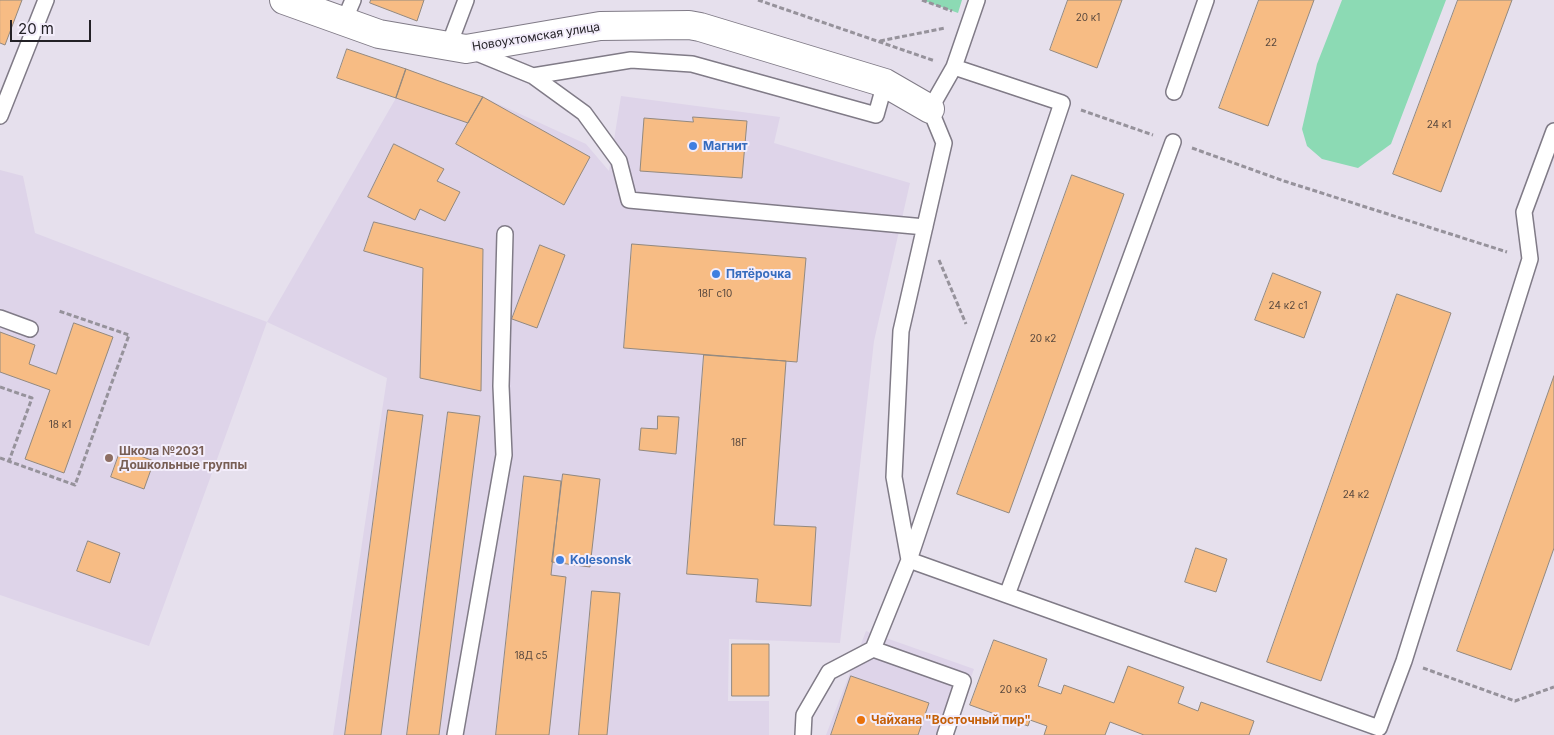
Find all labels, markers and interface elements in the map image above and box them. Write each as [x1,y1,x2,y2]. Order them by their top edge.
scale bar [12,10,94,42]
house number: 20 к1 [1076,12,1100,24]
text: 20 m [18,19,54,38]
street label: Новоухтомская улица [471,20,601,54]
house number: 22 [1265,37,1277,49]
house number: 24 к1 [1427,119,1451,131]
place label: Магнит [703,139,748,153]
marker: Магнит [687,140,699,152]
place label: Пятёрочка [726,267,791,281]
marker: Пятёрочка [710,268,722,280]
house number: 18Г с10 [698,288,732,300]
house number: 24 к2 с1 [1269,300,1307,312]
house number: 20 к2 [1030,333,1056,345]
house number: 18 к1 [49,419,71,431]
house number: 18Г [731,437,747,449]
place label: Школа №2031 Дошкольные группы [119,444,247,472]
marker: Школа №2031 Дошкольные группы [103,452,115,464]
house number: 24 к2 [1343,489,1369,501]
place label: Kolesonsk [570,553,631,567]
marker: Kolesonsk [554,554,566,566]
house number: 18Д с5 [514,650,548,662]
house number: 20 к3 [1000,684,1026,696]
place label: Чайхана "Восточный пир" [871,713,1031,727]
marker: Чайхана "Восточный пир" [855,714,867,726]

